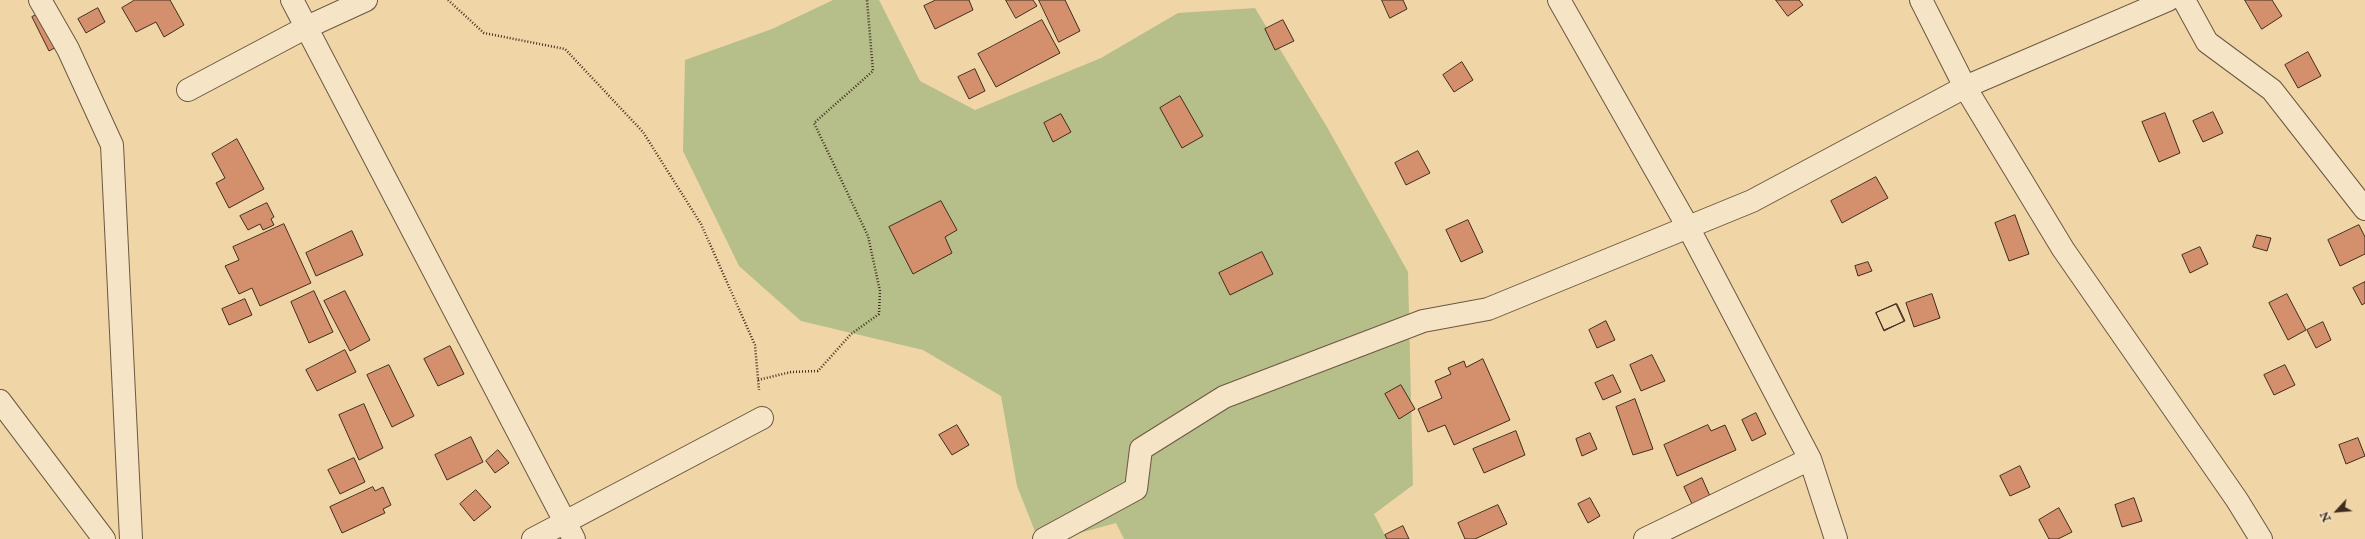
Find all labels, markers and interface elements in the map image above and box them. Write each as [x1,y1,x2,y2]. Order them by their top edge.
north arrow [2317,491,2357,531]
text: N [2318,509,2334,524]

